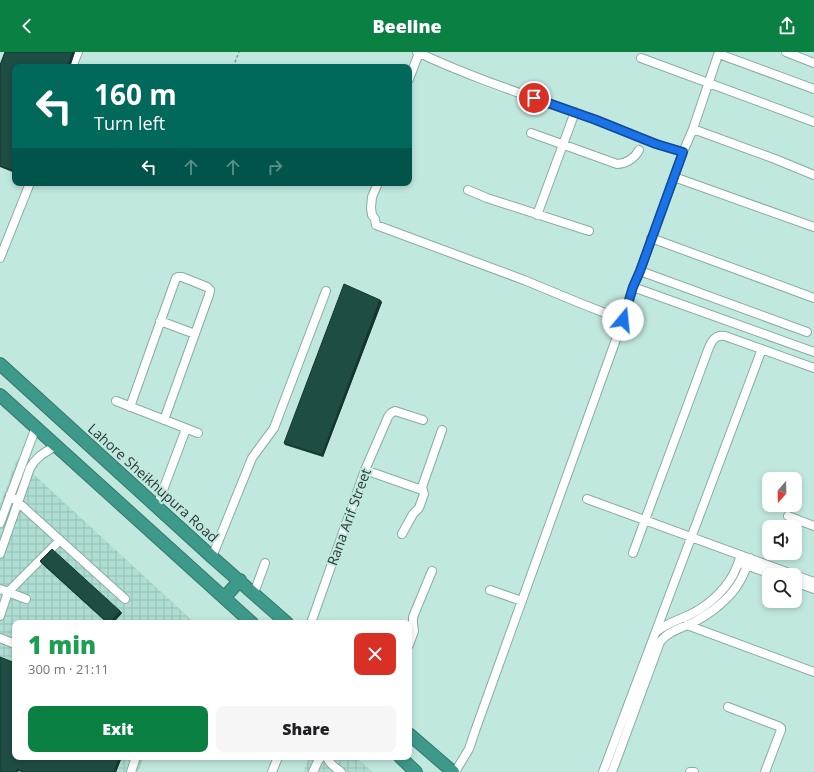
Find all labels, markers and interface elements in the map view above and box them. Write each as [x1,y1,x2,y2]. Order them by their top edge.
text: Beeline [372,14,442,38]
icon: back [16,15,38,37]
icon: share [776,15,798,37]
text: 160 m [94,75,177,113]
icon: left [28,80,80,132]
pin [517,81,551,115]
icon: arrive [523,87,545,109]
text: Turn left [94,111,165,135]
icon: left [138,156,160,178]
icon: ahead [180,156,202,178]
icon: ahead [222,156,244,178]
icon: right [264,156,286,178]
position arrow [602,299,644,341]
street label: Lahore Sheikhupura Road [84,419,223,546]
street label: Rana Arif Street [322,466,375,568]
north arrow [762,472,802,512]
map controls [762,472,802,608]
button: sound [762,520,802,560]
button: search [762,568,802,608]
text: 1 min [28,628,96,661]
button: close [354,633,396,675]
text: 300 m · 21:11 [28,660,109,678]
button: Exit [28,706,208,752]
button: Share [216,706,396,752]

